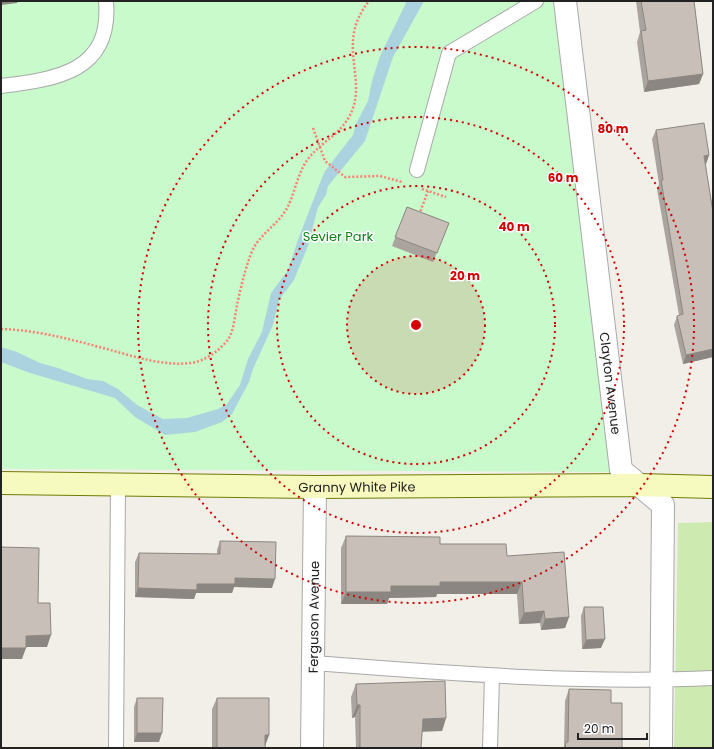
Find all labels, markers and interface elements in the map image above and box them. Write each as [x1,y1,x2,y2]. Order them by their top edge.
text: 80 m [598,120,629,137]
text: 60 m [548,169,579,186]
text: 40 m [498,218,530,235]
park label: Sevier Park [303,227,374,246]
text: 20 m [450,267,480,284]
centre of rings [409,318,423,332]
street label: Clayton Avenue [595,331,626,436]
street label: Granny White Pike [298,477,416,497]
street label: Ferguson Avenue [304,561,324,673]
scale bar [578,715,647,741]
text: 20 m [584,720,614,737]

